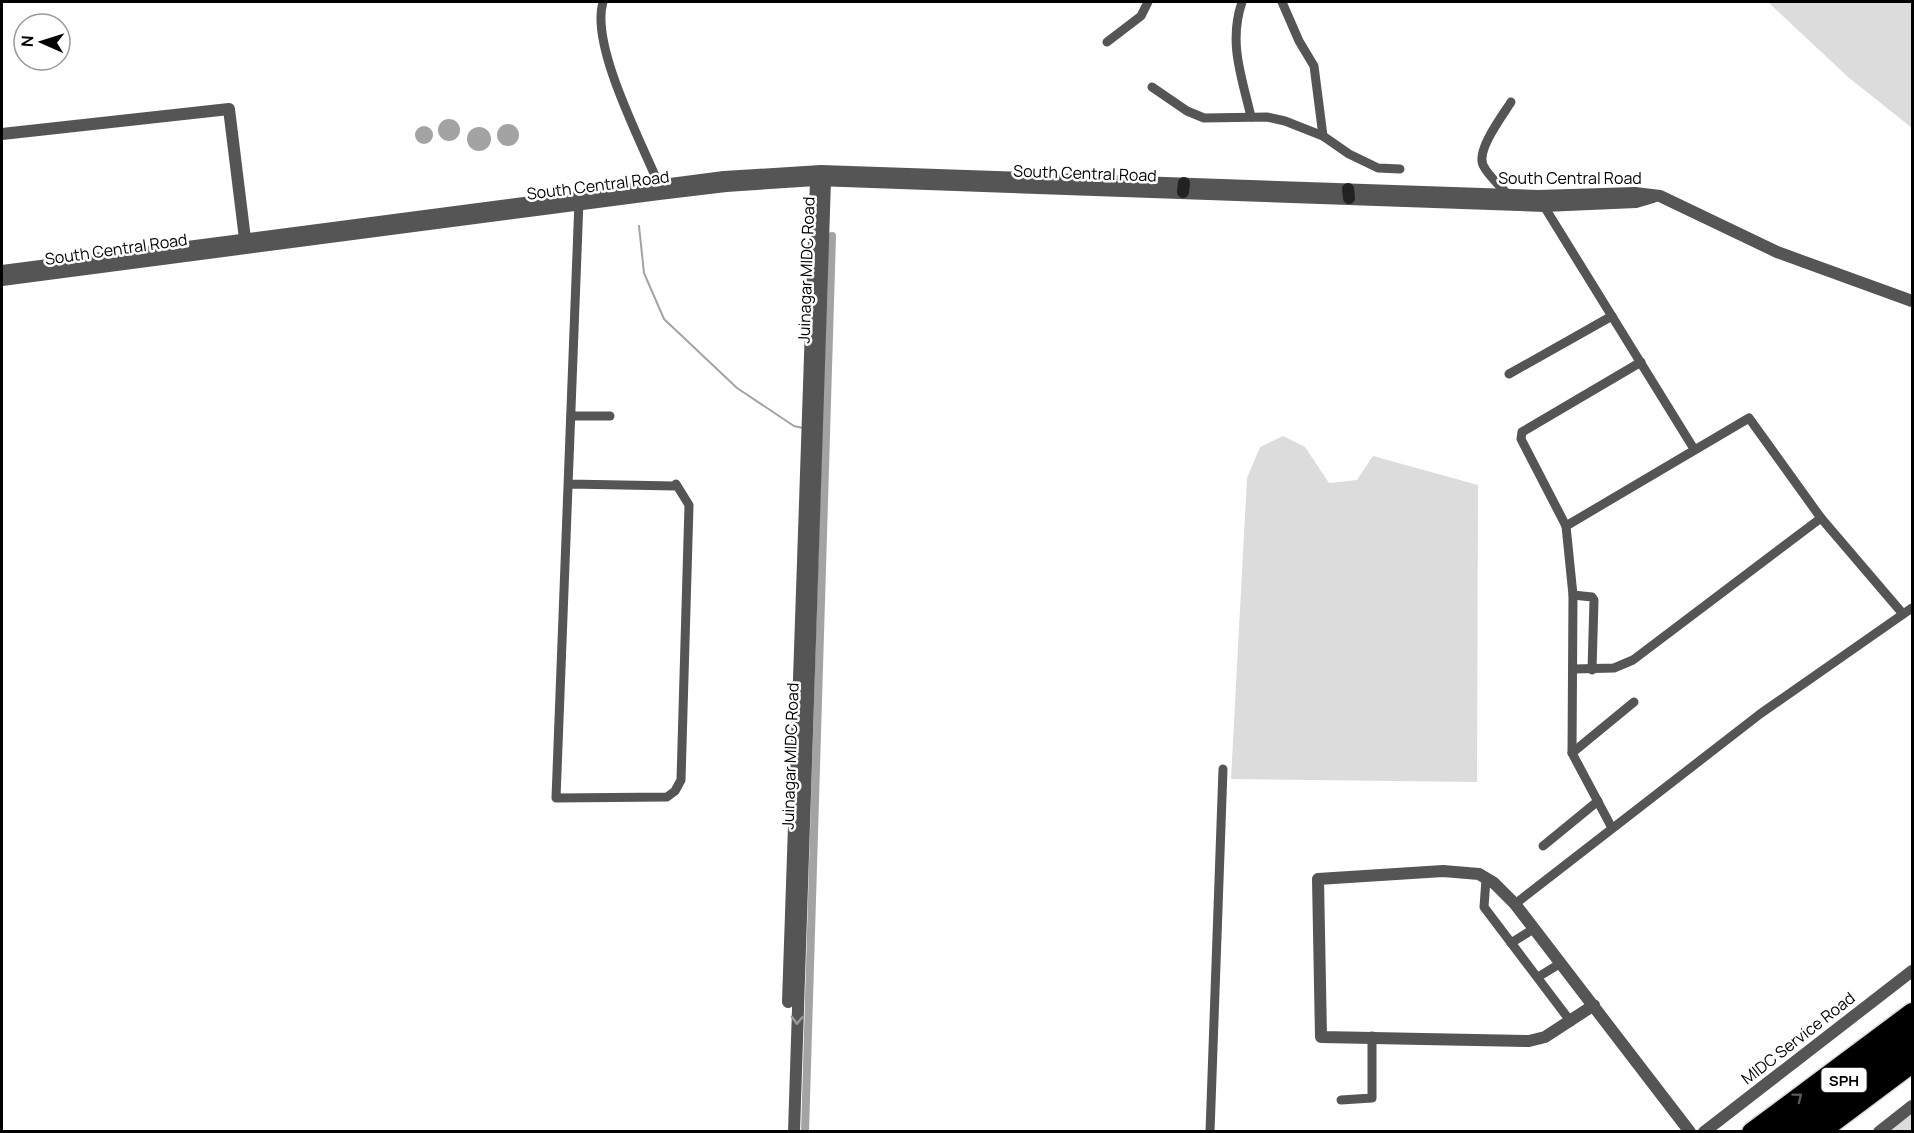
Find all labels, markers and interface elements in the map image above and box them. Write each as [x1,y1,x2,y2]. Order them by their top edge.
north arrow [12,12,72,72]
text: N [16,35,38,48]
street label: South Central Road [1013,160,1157,186]
street label: South Central Road [525,165,671,205]
street label: South Central Road [1498,167,1642,189]
street label: Juinagar MIDC Road [792,196,820,344]
street label: South Central Road [43,228,189,270]
street label: Juinagar MIDC Road [776,682,804,830]
street label: MIDC Service Road [1737,987,1859,1089]
one-way arrow [791,1015,804,1024]
road number: SPH [1822,1068,1866,1092]
one-way arrow [1792,1093,1803,1104]

